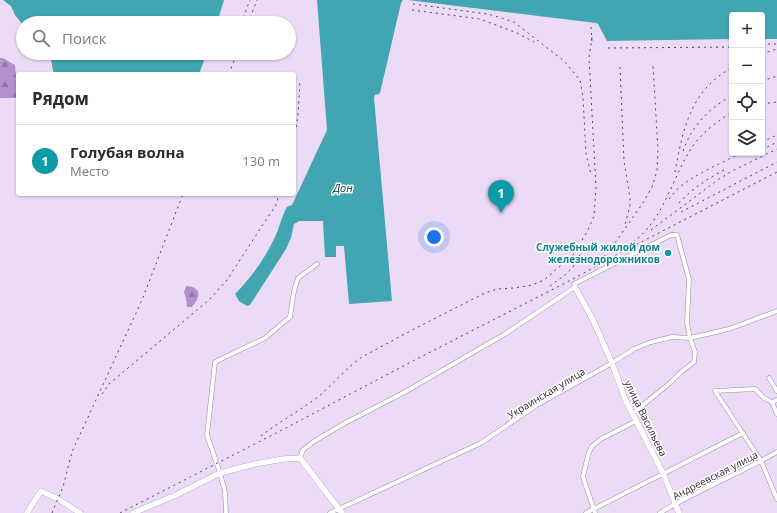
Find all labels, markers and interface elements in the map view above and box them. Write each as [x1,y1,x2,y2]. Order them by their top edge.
map controls [729,12,765,156]
button: + [729,12,765,48]
search box [16,16,296,60]
icon: search [30,27,52,49]
text: Поиск [62,28,106,48]
button: − [729,48,765,84]
button: locate [729,84,765,120]
text: Рядом [32,87,89,110]
button: layers [729,120,765,156]
text: Голубая волна [70,142,184,162]
text: 1 [41,152,49,170]
text: 130 m [242,152,280,170]
text: Место [70,162,109,180]
water label: Дон [332,180,353,195]
pin: 1 [488,180,514,213]
your location [424,227,444,247]
place label: Служебный жилой дом железнодорожников [536,240,660,266]
marker: Служебный жилой дом железнодорожников [663,248,673,258]
street label: Украинская улица [505,364,587,422]
street label: улица Васильева [621,378,671,458]
street label: Андреевская улица [670,447,760,503]

